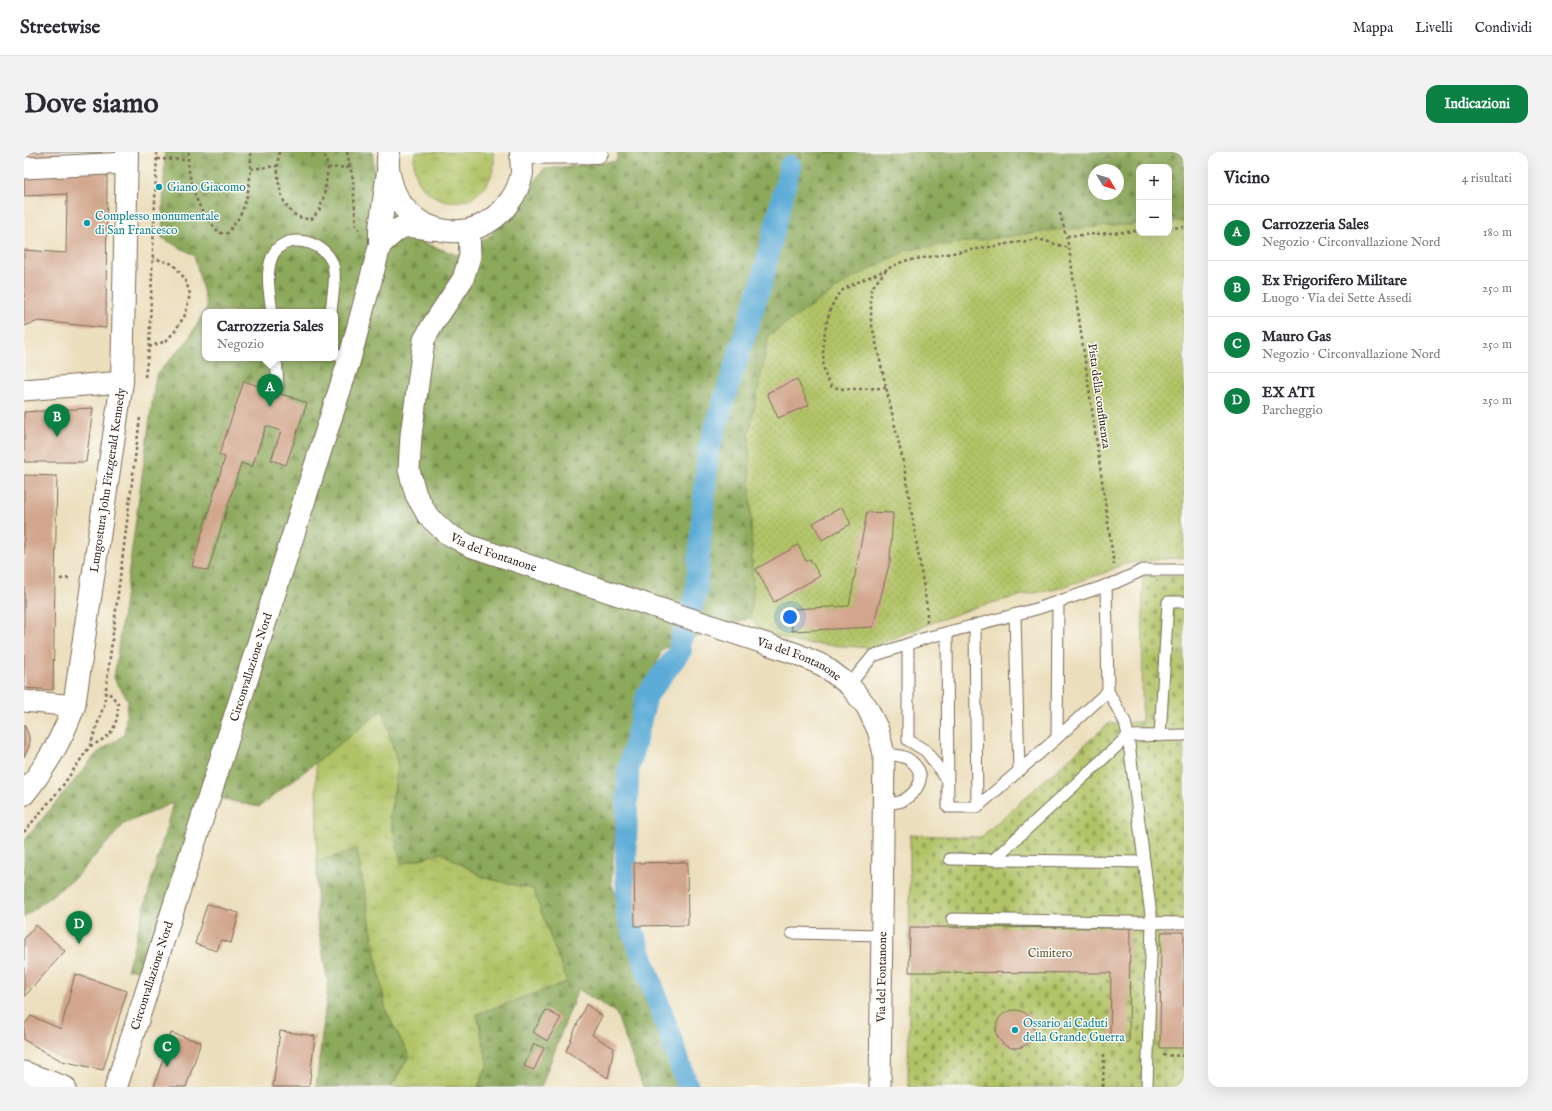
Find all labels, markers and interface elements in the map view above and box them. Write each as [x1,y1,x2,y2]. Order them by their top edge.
text: Streetwise [20,16,100,40]
text: Mappa [1353,19,1393,37]
text: Livelli [1415,19,1453,37]
text: Condividi [1475,19,1532,37]
button: Indicazioni [1426,85,1528,123]
text: Dove siamo [24,87,159,122]
north arrow [1088,164,1124,200]
map controls [1136,164,1172,236]
button: + [1136,164,1172,200]
text: Vicino [1224,168,1270,189]
text: 4 risultati [1462,170,1512,187]
place label: Giano Giacomo [167,180,246,195]
marker: Giano Giacomo [154,182,164,192]
button: − [1136,200,1172,236]
place label: Complesso monumentale di San Francesco [95,209,220,238]
text: Carrozzeria Sales [1262,215,1369,234]
marker: Complesso monumentale di San Francesco [82,218,92,228]
text: A [1233,224,1241,241]
text: 180 m [1483,224,1512,241]
text: Negozio · Circonvallazione Nord [1262,234,1440,251]
text: Ex Frigorifero Militare [1262,271,1407,290]
text: B [1233,280,1241,297]
text: 250 m [1482,280,1512,297]
text: Luogo · Via dei Sette Assedi [1262,290,1412,307]
popup [202,309,338,361]
text: Carrozzeria Sales [217,317,323,336]
text: Mauro Gas [1262,327,1331,346]
text: Negozio [217,336,264,353]
text: C [1232,336,1242,353]
text: 250 m [1482,336,1512,353]
street label: Pista della confluenza [1084,343,1114,450]
text: Negozio · Circonvallazione Nord [1262,346,1440,363]
pin: A [257,374,283,407]
text: EX ATI [1262,383,1315,402]
street label: Lungostura John Fitzgerald Kennedy [86,387,129,574]
text: D [1232,392,1242,409]
text: 250 m [1482,392,1512,409]
text: Parcheggio [1262,402,1323,419]
pin: B [44,404,70,437]
street label: Via del Fontanone [447,529,539,575]
your location [780,607,800,627]
street label: Circonvallazione Nord [226,610,275,723]
street label: Via del Fontanone [754,634,845,684]
pin: D [66,911,92,944]
street label: Circonvallazione Nord [127,919,176,1032]
street label: Via del Fontanone [874,931,890,1024]
park label: Cimitero [1028,946,1073,961]
place label: Ossario ai Caduti della Grande Guerra [1023,1016,1125,1045]
marker: Ossario ai Caduti della Grande Guerra [1010,1025,1020,1035]
pin: C [154,1034,180,1067]

